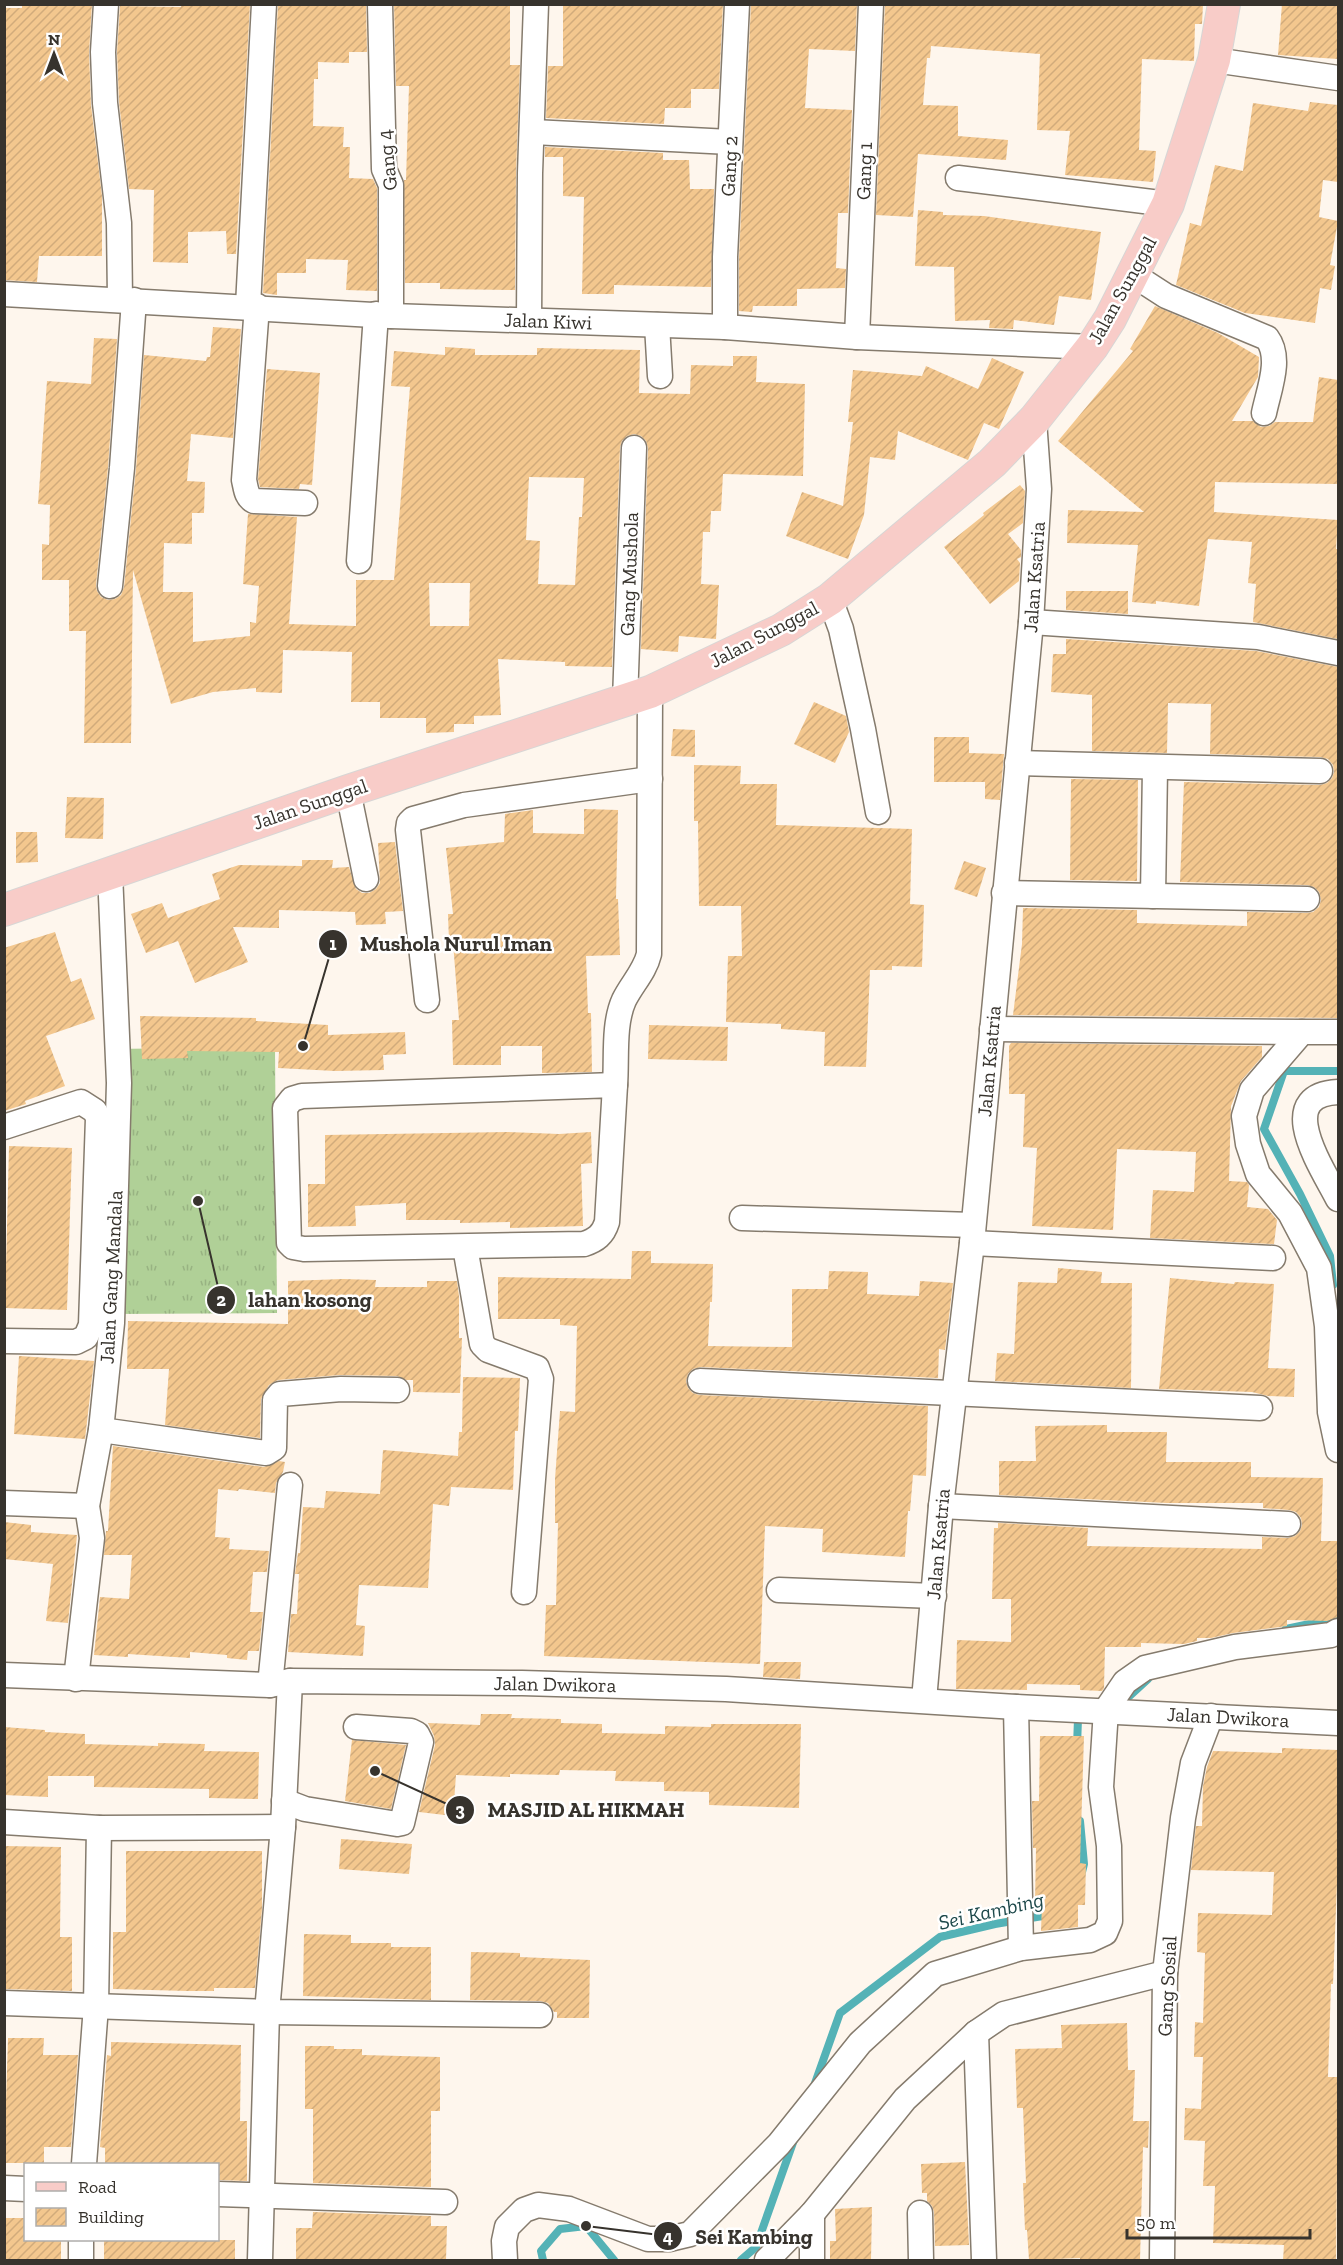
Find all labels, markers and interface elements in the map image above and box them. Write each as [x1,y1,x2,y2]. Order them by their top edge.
north arrow [24,24,84,84]
text: N [48,30,60,49]
street label: Gang 4 [372,128,402,192]
street label: Gang 2 [715,135,743,197]
street label: Gang 1 [851,141,877,200]
street label: Jalan Sunggal [1083,232,1161,348]
street label: Jalan Kiwi [503,307,593,335]
street label: Gang Mushola [615,511,643,636]
street label: Jalan Ksatria [1018,520,1050,633]
street label: Jalan Sunggal [706,595,822,673]
street label: Jalan Sunggal [250,773,370,835]
callout: Mushola Nurul Iman [318,924,564,963]
text: Mushola Nurul Iman [360,931,553,956]
text: 1 [329,933,337,955]
street label: Jalan Ksatria [972,1004,1006,1118]
street label: Jalan Gang Mandala [94,1189,128,1364]
callout: lahan kosong [206,1280,383,1319]
text: lahan kosong [248,1287,372,1312]
text: 2 [216,1289,226,1311]
street label: Jalan Ksatria [921,1487,955,1601]
street label: Jalan Dwikora [493,1671,617,1697]
street label: Jalan Dwikora [1166,1702,1290,1732]
callout: MASJID AL HIKMAH [445,1790,697,1829]
text: MASJID AL HIKMAH [487,1797,685,1822]
text: 3 [455,1799,465,1821]
water label: Sei Kambing [936,1886,1046,1935]
street label: Gang Sosial [1152,1935,1182,2037]
legend [24,2163,219,2241]
text: Road [78,2176,117,2198]
scale bar [1127,2202,1310,2240]
text: Building [78,2206,144,2228]
text: 50 m [1136,2212,1176,2234]
callout: Sei Kambing [653,2217,825,2256]
text: Sei Kambing [695,2224,813,2249]
text: 4 [663,2226,673,2248]

